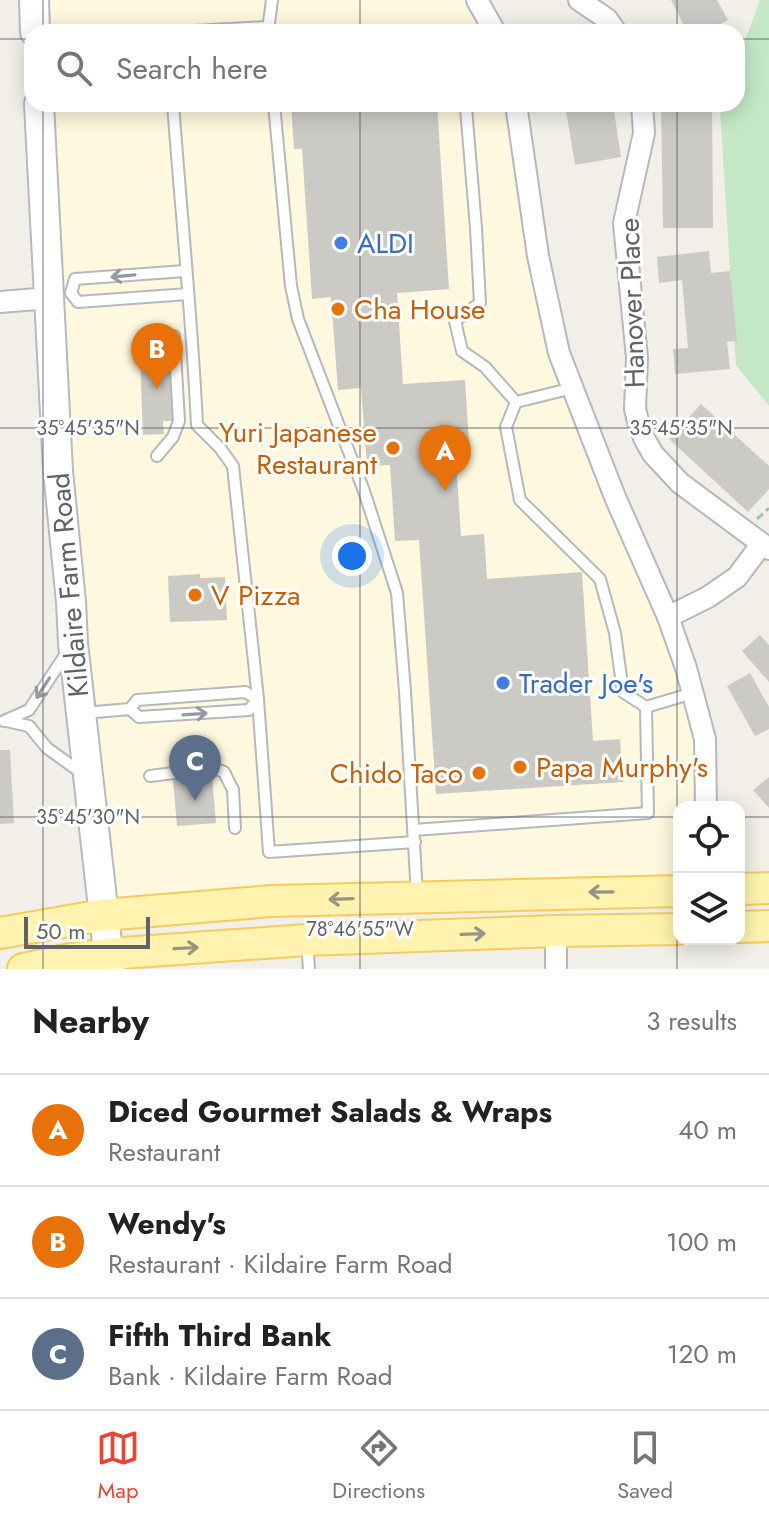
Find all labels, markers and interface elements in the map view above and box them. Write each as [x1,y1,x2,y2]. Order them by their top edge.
search box [24,24,745,112]
icon: search [52,46,96,90]
text: Search here [116,47,268,90]
street label: Hanover Place [609,217,655,389]
place label: ALDI [357,223,414,264]
marker: ALDI [332,234,350,252]
one-way arrow [110,269,137,284]
place label: Cha House [354,289,485,330]
marker: Cha House [329,300,347,318]
pin: B [131,323,183,389]
place label: Yuri Japanese Restaurant [219,412,377,485]
text: 35°45'35"N [36,414,140,443]
text: 35°45'35"N [629,414,733,443]
pin: A [419,425,471,491]
marker: Yuri Japanese Restaurant [384,439,402,457]
street label: Kildaire Farm Road [39,471,99,699]
your location [332,536,372,576]
place label: V Pizza [211,575,301,616]
marker: V Pizza [186,586,204,604]
place label: Trader Joe's [519,663,653,704]
marker: Trader Joe's [494,674,512,692]
one-way arrow [35,676,51,699]
one-way arrow [181,706,207,721]
pin: C [169,735,221,801]
place label: Papa Murphy's [536,747,708,788]
place label: Chido Taco [330,753,463,794]
marker: Papa Murphy's [511,758,529,776]
marker: Chido Taco [470,764,488,782]
map controls [673,801,745,945]
button: locate [673,801,745,873]
text: 35°45'30"N [36,803,140,832]
button: layers [673,873,745,945]
one-way arrow [588,885,615,900]
one-way arrow [328,891,355,907]
scale bar [24,913,150,949]
text: 50 m [36,915,85,947]
text: 78°46'55"W [306,915,414,944]
one-way arrow [459,926,486,941]
one-way arrow [172,940,199,955]
text: Nearby [32,997,149,1046]
text: 3 results [646,1002,737,1040]
text: Diced Gourmet Salads & Wraps [108,1090,552,1133]
text: A [48,1111,68,1149]
text: 40 m [678,1111,737,1149]
text: Restaurant [108,1133,220,1171]
text: Wendy's [108,1202,226,1245]
text: B [49,1223,67,1261]
text: 100 m [666,1223,737,1261]
text: Restaurant · Kildaire Farm Road [108,1245,453,1283]
text: Fifth Third Bank [108,1314,331,1357]
text: C [49,1335,67,1373]
text: 120 m [667,1335,737,1373]
text: Bank · Kildaire Farm Road [108,1357,393,1395]
tab: Map [96,1426,140,1506]
tab: Directions [332,1426,425,1506]
tab: Saved [617,1426,673,1506]

